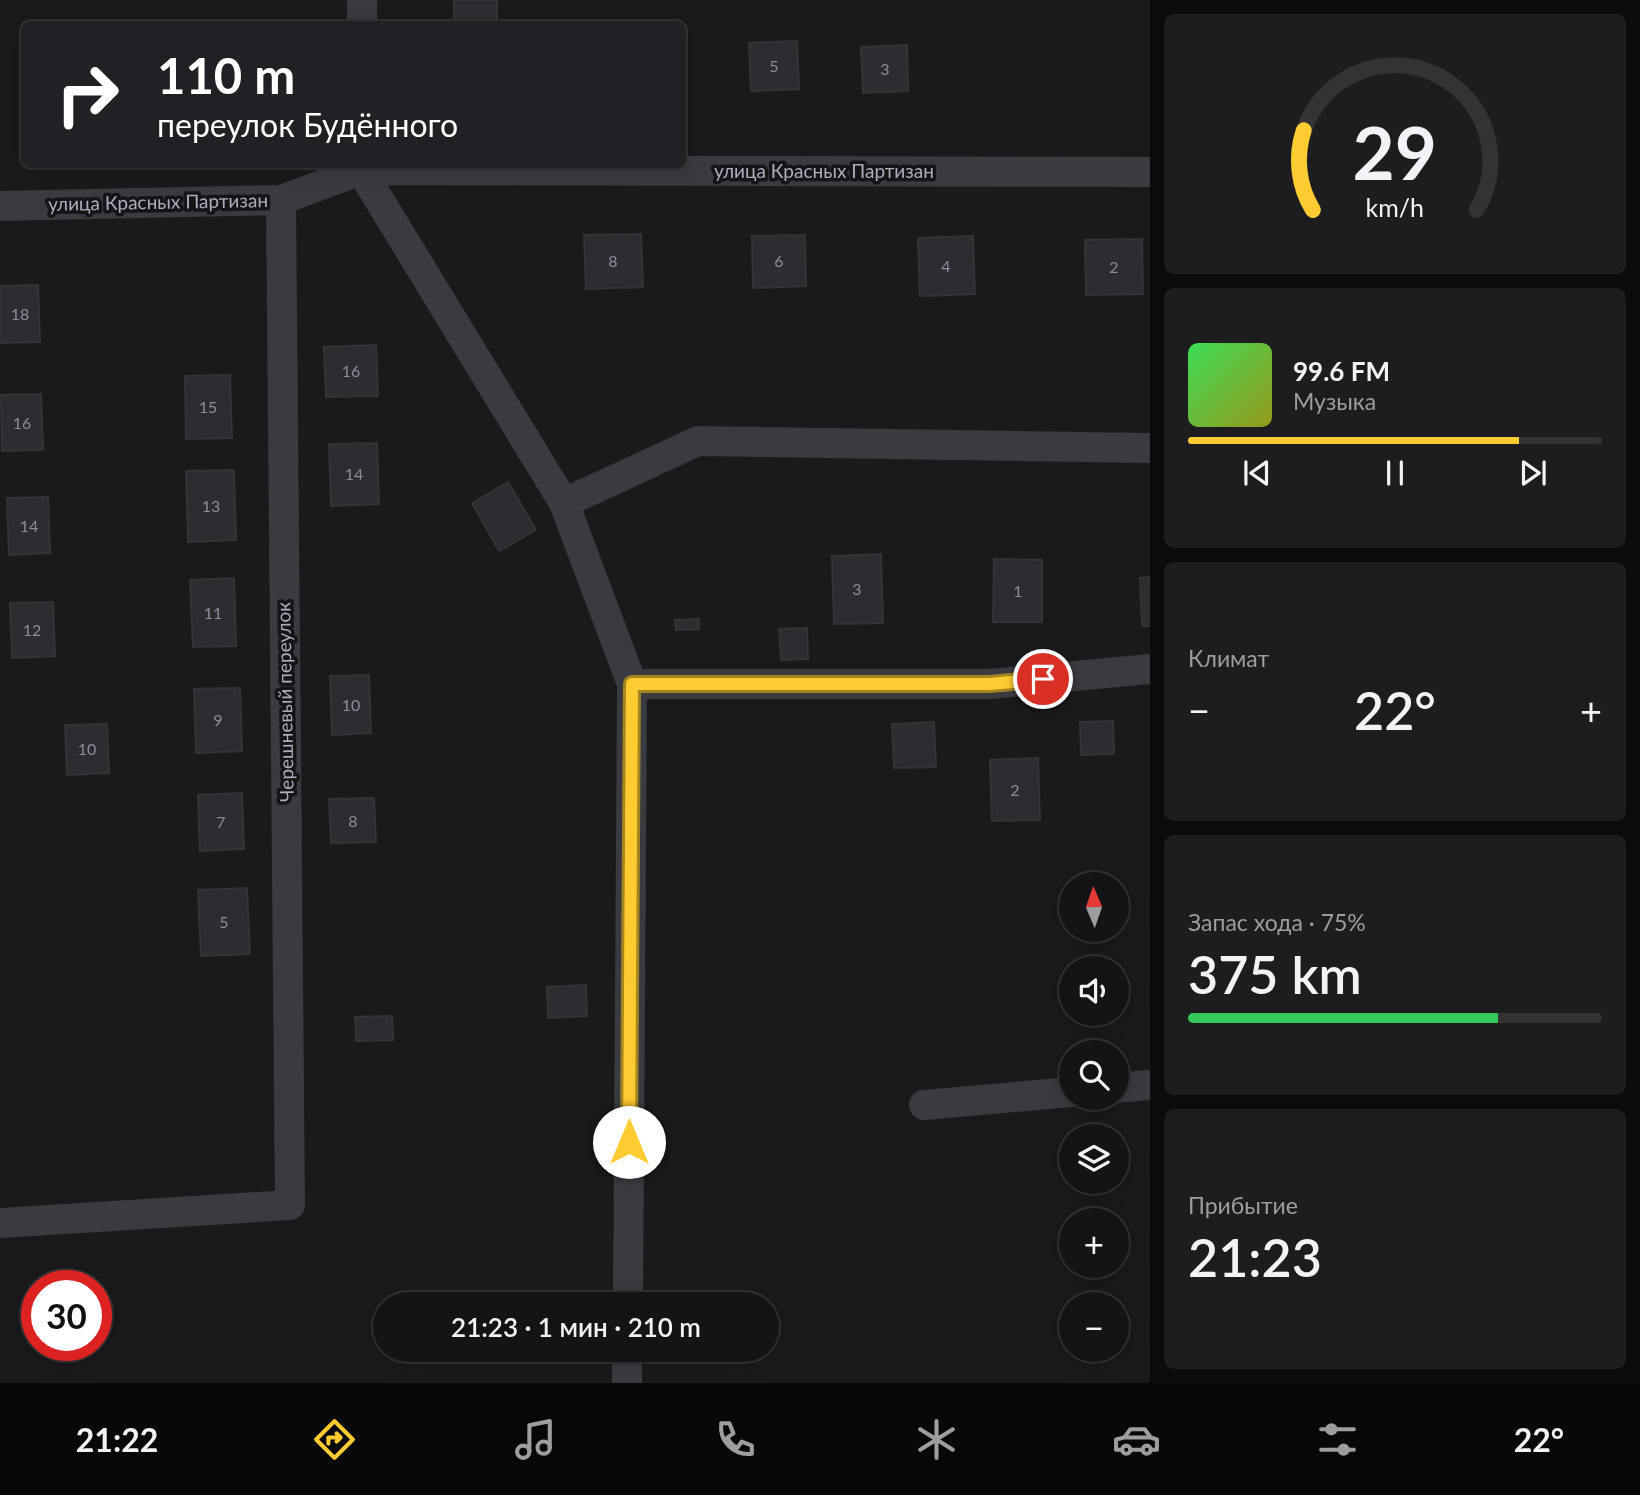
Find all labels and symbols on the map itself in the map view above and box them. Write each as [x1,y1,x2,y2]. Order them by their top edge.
house number: 5 [769,56,779,75]
house number: 3 [880,59,890,78]
street label: улица Красных Партизан [714,159,934,182]
street label: улица Красных Партизан [48,188,268,215]
house number: 8 [608,251,618,270]
house number: 6 [774,251,784,270]
house number: 4 [941,256,951,275]
house number: 2 [1109,257,1119,276]
house number: 18 [11,304,29,323]
house number: 16 [342,361,360,380]
house number: 15 [199,397,217,416]
house number: 16 [13,413,31,432]
house number: 14 [345,464,363,483]
house number: 13 [202,496,220,515]
house number: 14 [20,516,38,535]
house number: 3 [852,579,862,598]
house number: 1 [1013,581,1023,600]
street label: Черешневый переулок [271,602,298,802]
house number: 11 [204,603,222,622]
house number: 12 [23,620,41,639]
pin [1013,649,1073,709]
house number: 10 [342,695,360,714]
house number: 9 [213,710,223,729]
house number: 10 [78,739,96,758]
house number: 2 [1010,780,1020,799]
house number: 8 [348,811,358,830]
house number: 7 [216,812,226,831]
north arrow [1059,872,1129,942]
house number: 5 [219,912,229,931]
position arrow [592,1105,666,1179]
speed limit sign: 30 [21,1270,112,1361]

